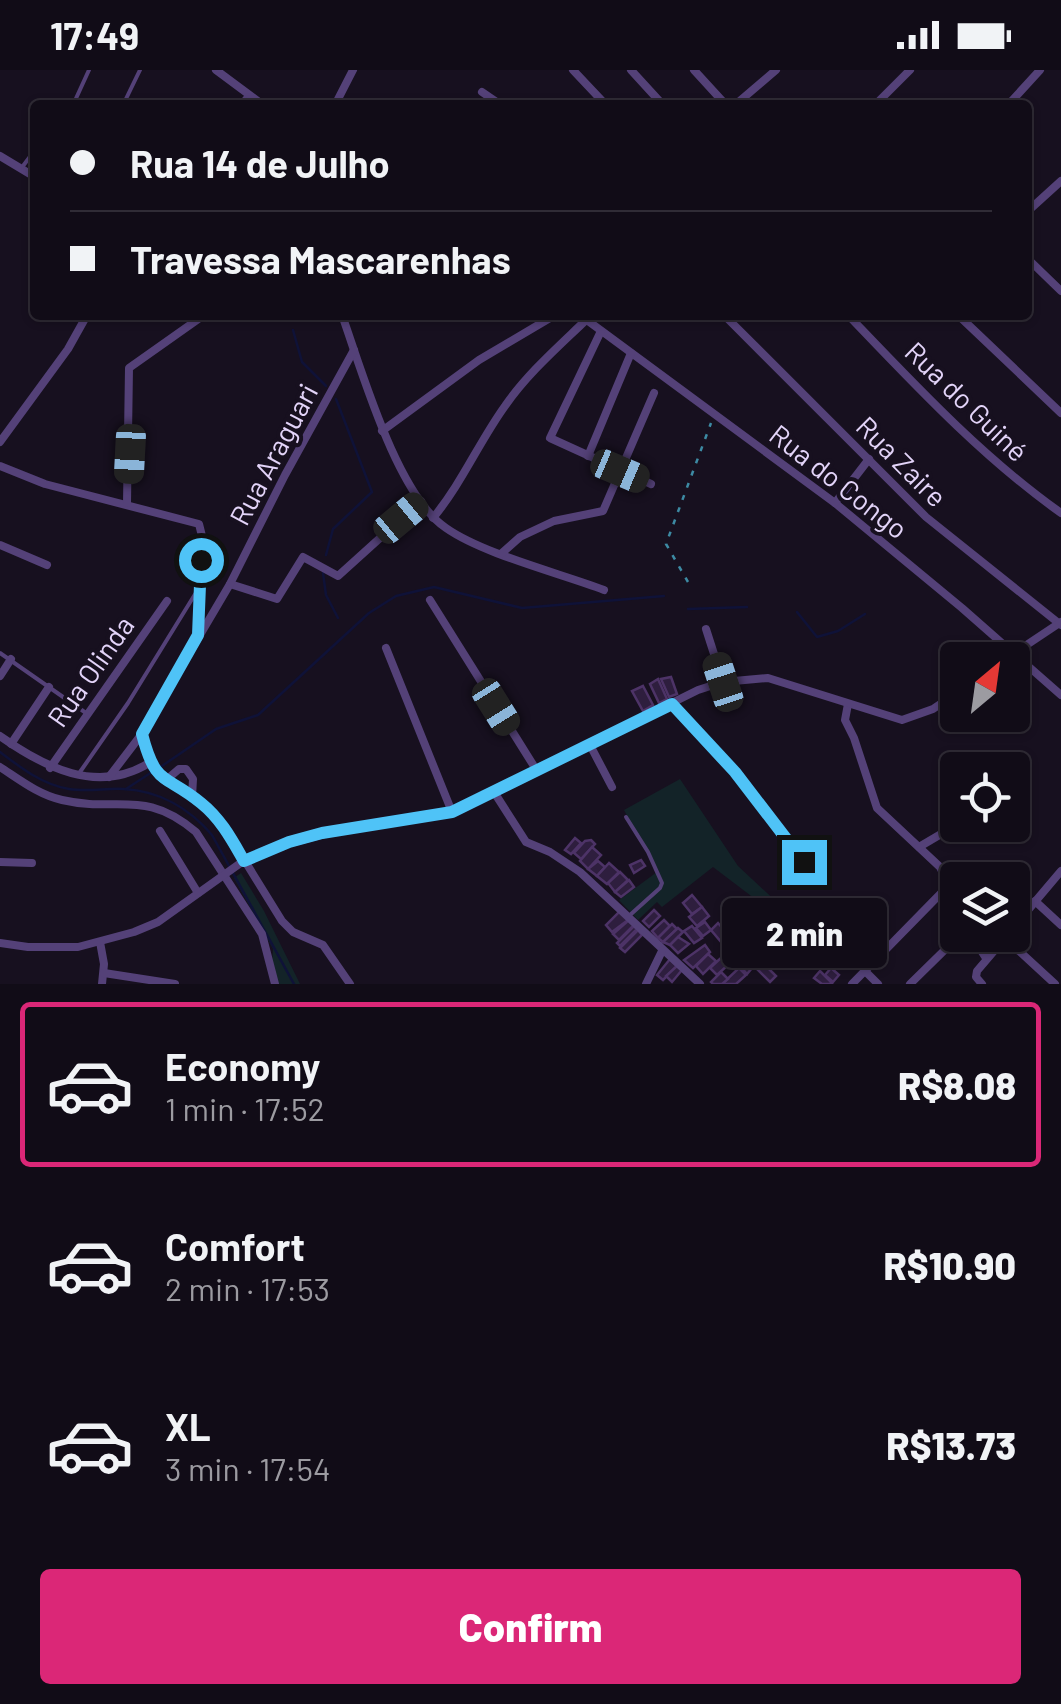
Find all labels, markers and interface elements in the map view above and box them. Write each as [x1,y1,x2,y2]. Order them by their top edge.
text: 17:49 [50,12,139,58]
text: Rua 14 de Julho [130,140,390,186]
text: Travessa Mascarenhas [130,236,511,282]
street label: Rua do Guiné [899,334,1035,468]
street label: Rua Araguari [222,378,324,530]
street label: Rua Zaire [850,409,954,513]
street label: Rua do Congo [763,417,915,545]
car [113,423,147,485]
car [587,445,653,497]
car [368,487,434,549]
route start [179,538,224,583]
street label: Rua Olinda [39,609,141,733]
north arrow [940,642,1030,732]
map controls [940,642,1030,952]
car [699,649,747,715]
car [467,674,525,740]
button: locate [940,752,1030,842]
route end [782,840,827,885]
button: layers [940,862,1030,952]
callout: 2 min [722,897,886,967]
text: 2 min [766,914,843,952]
icon: car [45,1040,135,1130]
text: Economy [165,1043,320,1089]
text: R$8.08 [898,1062,1016,1108]
text: 1 min · 17:52 [165,1089,325,1127]
icon: car [45,1220,135,1310]
text: Comfort [165,1223,305,1269]
text: R$10.90 [883,1242,1016,1288]
text: 2 min · 17:53 [165,1269,330,1307]
icon: car [45,1400,135,1490]
text: XL [165,1403,211,1449]
text: R$13.73 [886,1422,1016,1468]
text: 3 min · 17:54 [165,1449,331,1487]
button: Confirm [40,1569,1021,1684]

